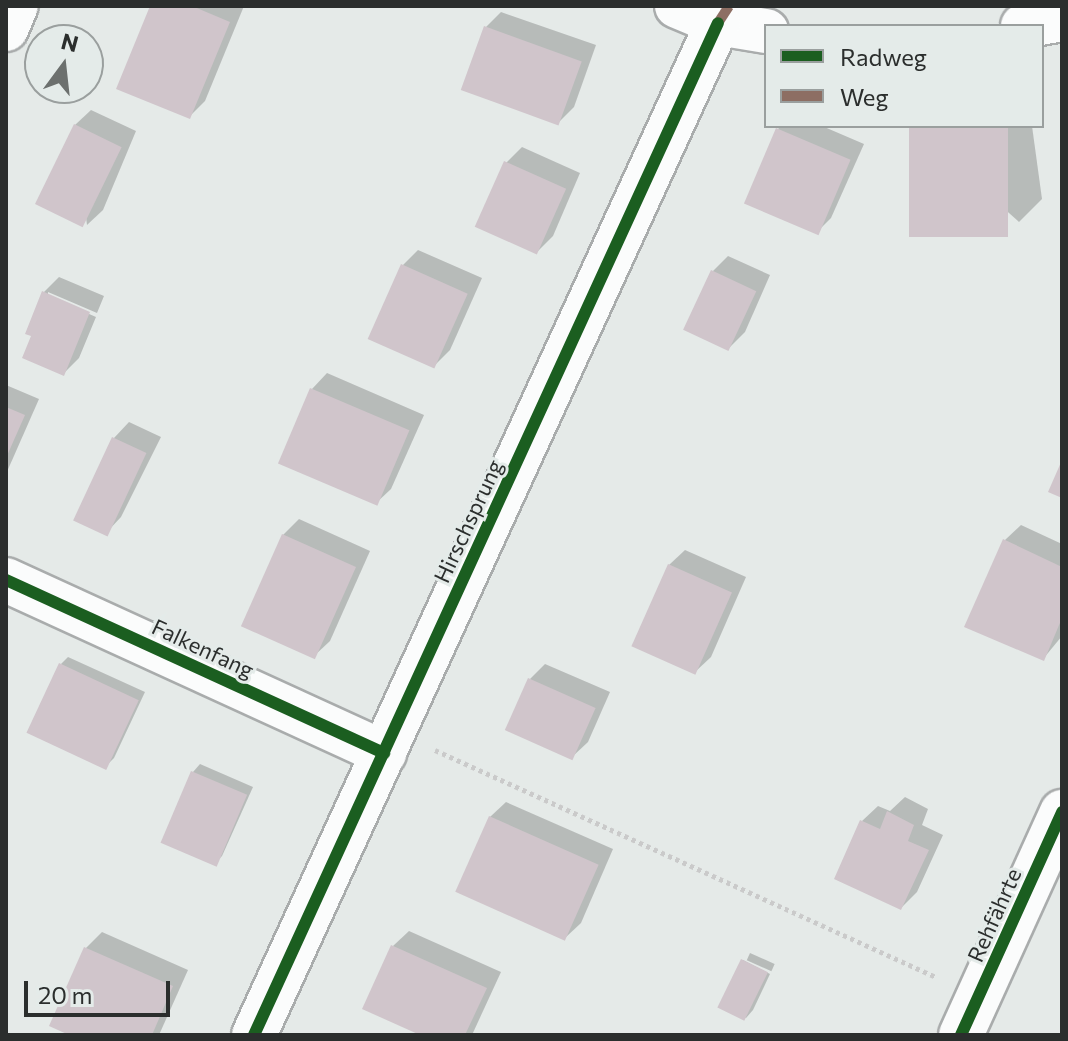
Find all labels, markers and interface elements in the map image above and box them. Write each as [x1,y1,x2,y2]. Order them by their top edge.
north arrow [24,24,104,104]
legend [764,24,1044,128]
text: N [58,27,81,57]
text: Radweg [840,42,927,71]
text: Weg [840,82,888,111]
street label: Hirschsprung [428,455,508,587]
street label: Falkenfang [148,613,258,683]
street label: Rehfährte [962,864,1026,966]
scale bar [28,965,174,1015]
text: 20 m [38,980,92,1009]

